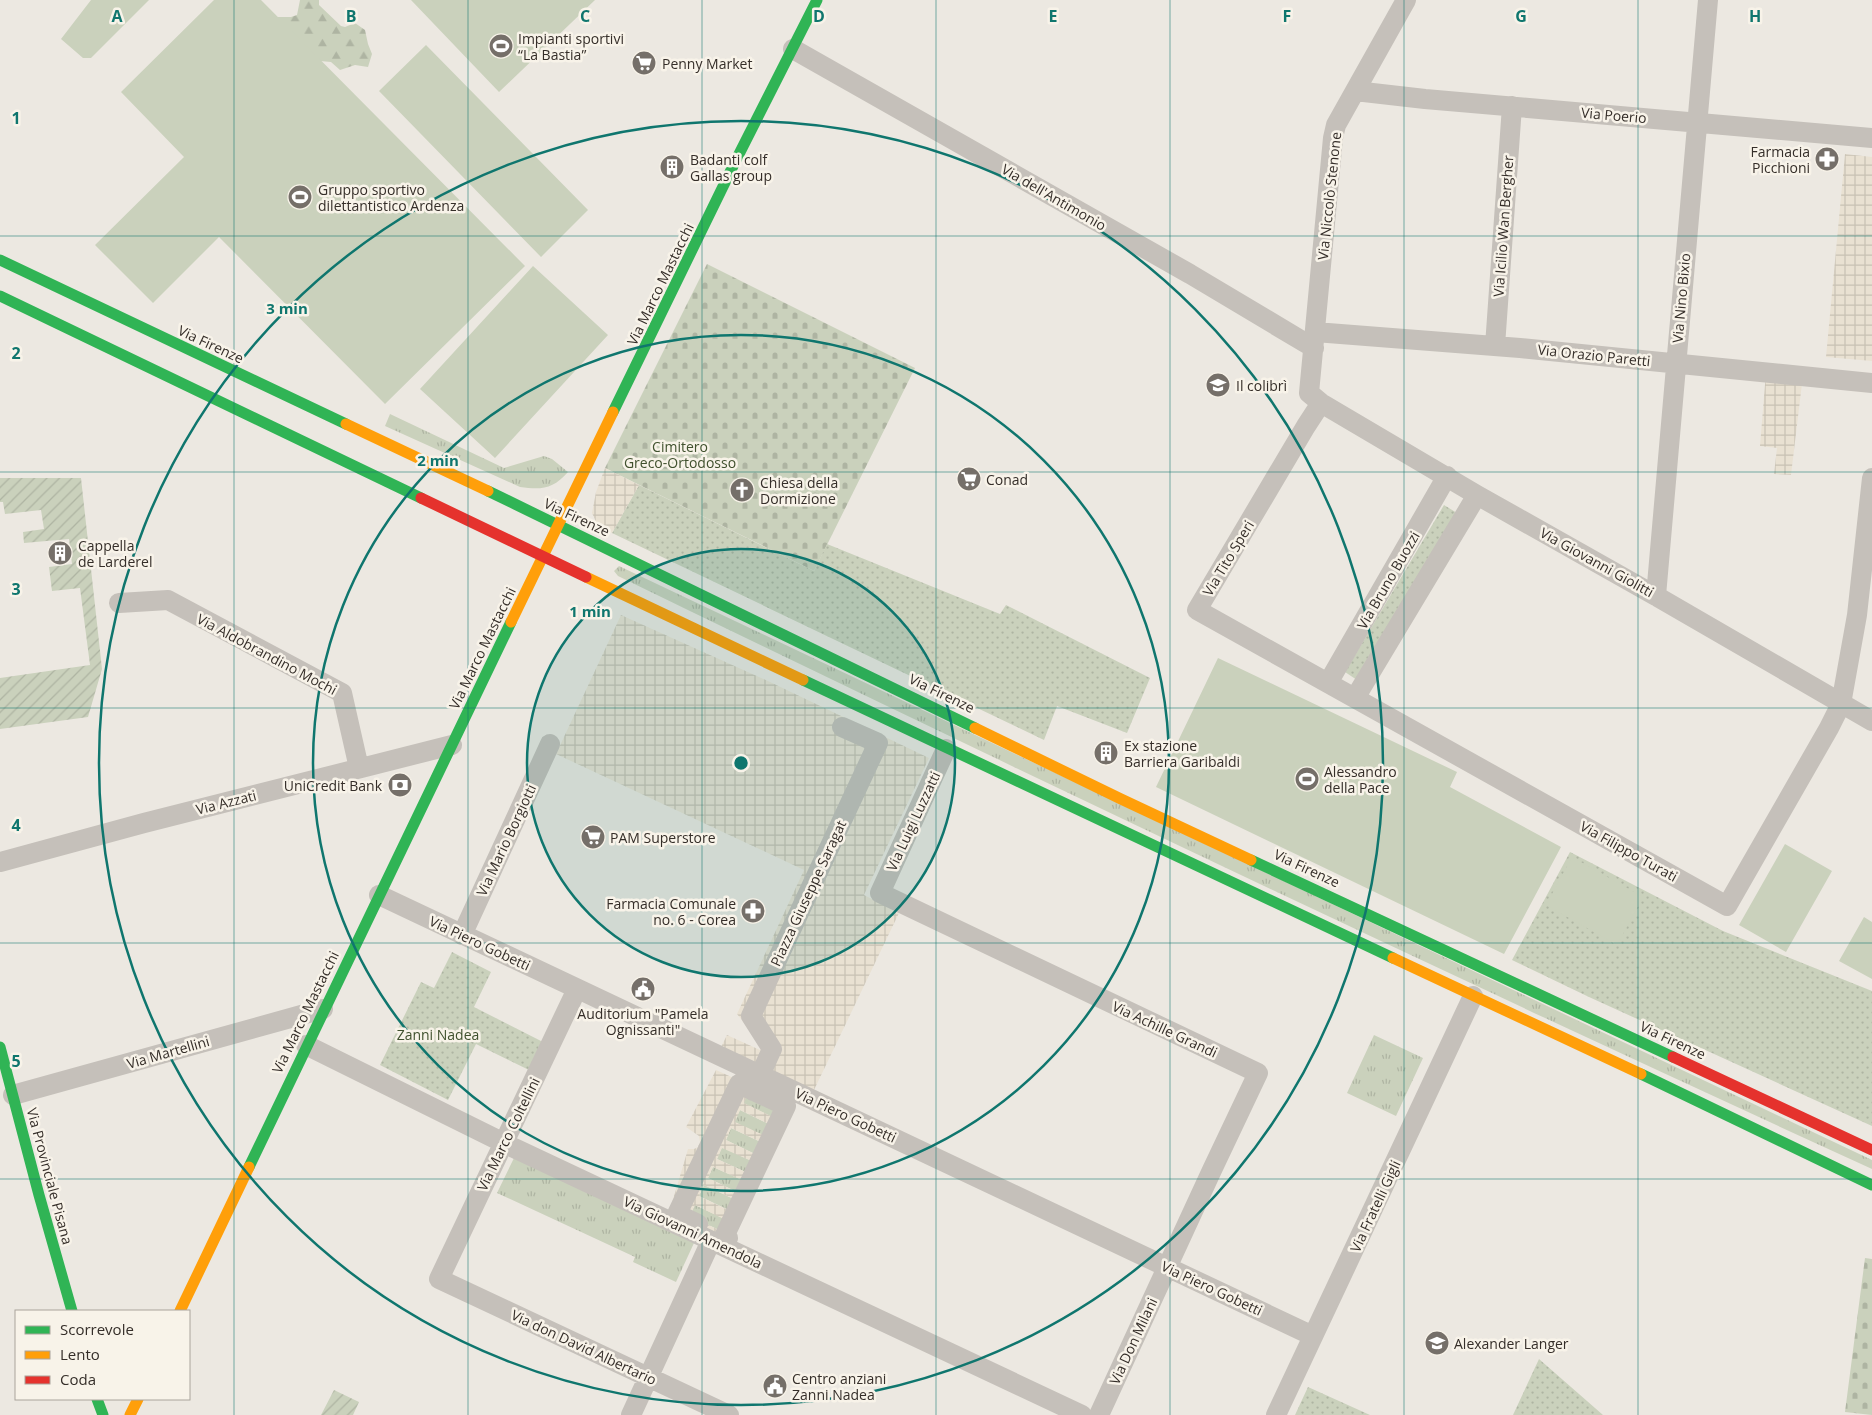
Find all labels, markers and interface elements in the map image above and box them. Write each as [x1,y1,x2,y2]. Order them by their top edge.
text: A [111,5,123,27]
text: B [346,5,356,27]
text: C [580,5,590,27]
text: D [813,5,825,27]
text: E [1049,5,1058,27]
text: F [1283,5,1291,27]
text: G [1515,5,1527,27]
text: H [1749,5,1761,27]
place label: Impianti sportivi “La Bastia” [518,29,624,64]
sports icon: Impianti sportivi “La Bastia” [488,33,514,59]
supermarket icon: Penny Market [631,50,657,76]
place label: Penny Market [662,54,752,73]
street label: Via Poerio [1580,103,1648,127]
text: 1 [11,107,21,129]
street label: Via Niccolò Stenone [1313,131,1345,261]
place label: Farmacia Picchioni [1751,142,1810,177]
pharmacy icon: Farmacia Picchioni [1814,146,1840,172]
place label: Badanti colf Gallas group [690,150,772,185]
building icon: Badanti colf Gallas group [659,154,685,180]
street label: Via Icilio Wan Bergher [1489,154,1517,297]
street label: Via dell'Antimonio [998,159,1110,235]
place label: Gruppo sportivo dilettantistico Ardenza [318,180,464,215]
sports icon: Gruppo sportivo dilettantistico Ardenza [287,184,313,210]
street label: Via Marco Mastacchi [622,220,698,348]
street label: Via Nino Bixio [1668,252,1694,344]
text: 3 min [266,298,308,318]
street label: Via Firenze [175,320,247,368]
street label: Via Orazio Paretti [1537,340,1651,370]
text: 2 [11,342,21,364]
school or university icon: Il colibrì [1205,372,1231,398]
place label: Il colibrì [1236,376,1287,395]
park label: Cimitero Greco-Ortodosso [624,437,736,472]
text: 2 min [417,450,459,470]
supermarket icon: Conad [956,466,982,492]
place label: Conad [986,470,1028,489]
place label: Chiesa della Dormizione [760,473,838,508]
church icon: Chiesa della Dormizione [729,477,755,503]
street label: Via Firenze [541,493,613,541]
street label: Via Tito Speri [1198,517,1258,599]
street label: Via Giovanni Giolitti [1537,523,1657,601]
street label: Via Bruno Buozzi [1352,528,1424,632]
place label: Cappella de Larderel [78,536,152,571]
building icon: Cappella de Larderel [47,540,73,566]
text: 3 [11,578,21,600]
street label: Via Marco Mastacchi [444,584,520,712]
text: 1 min [569,601,611,621]
street label: Via Aldobrandino Mochi [194,609,340,699]
street label: Via Firenze [906,669,978,717]
place label: Ex stazione Barriera Garibaldi [1124,736,1240,771]
building icon: Ex stazione Barriera Garibaldi [1093,740,1119,766]
centre of rings [732,754,750,772]
place label: Alessandro della Pace [1324,762,1397,797]
sports icon: Alessandro della Pace [1294,766,1320,792]
street label: Via Luigi Luzzatti [882,768,944,874]
bank icon: UniCredit Bank [387,772,413,798]
place label: UniCredit Bank [284,776,383,795]
street label: Via Mario Borgiotti [472,781,540,899]
street label: Via Azzati [194,785,258,819]
text: 4 [11,814,21,836]
street label: Via Filippo Turati [1577,816,1681,886]
street label: Piazza Giuseppe Saragat [766,817,850,969]
supermarket icon: PAM Superstore [580,824,606,850]
place label: PAM Superstore [610,828,716,847]
street label: Via Firenze [1271,844,1343,892]
place label: Farmacia Comunale no. 6 - Corea [606,894,736,929]
pharmacy icon: Farmacia Comunale no. 6 - Corea [740,898,766,924]
street label: Via Piero Gobetti [426,911,534,975]
street label: Via Marco Mastacchi [267,948,343,1076]
public building icon: Auditorium "Pamela Ognissanti" [630,976,656,1002]
street label: Via Achille Grandi [1109,996,1221,1062]
place label: Auditorium "Pamela Ognissanti" [577,1004,709,1039]
street label: Via Firenze [1637,1016,1709,1064]
park label: Zanni Nadea [397,1025,479,1044]
street label: Via Martellini [125,1031,211,1073]
text: 5 [11,1050,21,1072]
street label: Via Marco Coltellini [472,1074,544,1194]
street label: Via Piero Gobetti [792,1083,900,1147]
street label: Via Provinciale Pisana [23,1106,77,1246]
street label: Via Fratelli Gigli [1345,1157,1405,1255]
street label: Via Giovanni Amendola [621,1191,765,1273]
street label: Via Piero Gobetti [1158,1256,1266,1320]
street label: Via Don Milani [1105,1295,1161,1387]
street label: Via don David Albertario [508,1305,660,1389]
legend [15,1310,190,1400]
text: Scorrevole [60,1319,134,1339]
school or university icon: Alexander Langer [1424,1330,1450,1356]
place label: Alexander Langer [1454,1334,1569,1353]
text: Lento [60,1344,100,1364]
text: Coda [60,1369,96,1389]
place label: Centro anziani Zanni Nadea [792,1369,886,1404]
public building icon: Centro anziani Zanni Nadea [762,1373,788,1399]

